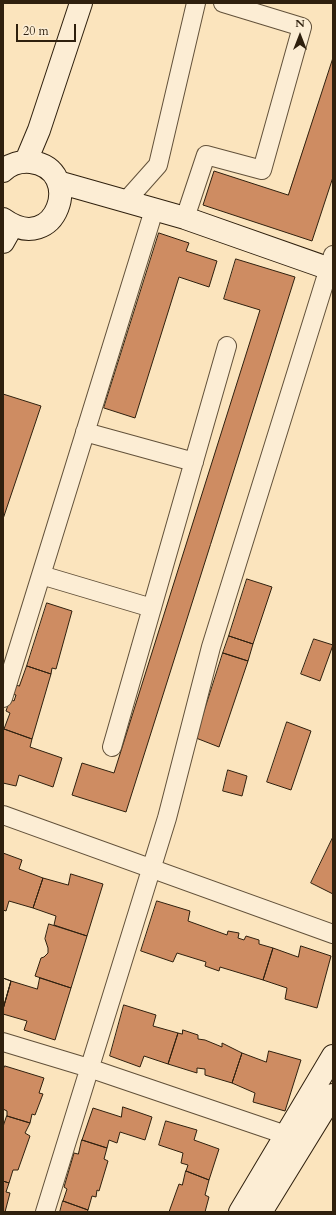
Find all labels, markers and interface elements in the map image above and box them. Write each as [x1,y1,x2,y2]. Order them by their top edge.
scale bar [18,16,78,42]
north arrow [280,16,320,56]
text: N [295,16,305,31]
text: 20 m [23,23,49,39]

